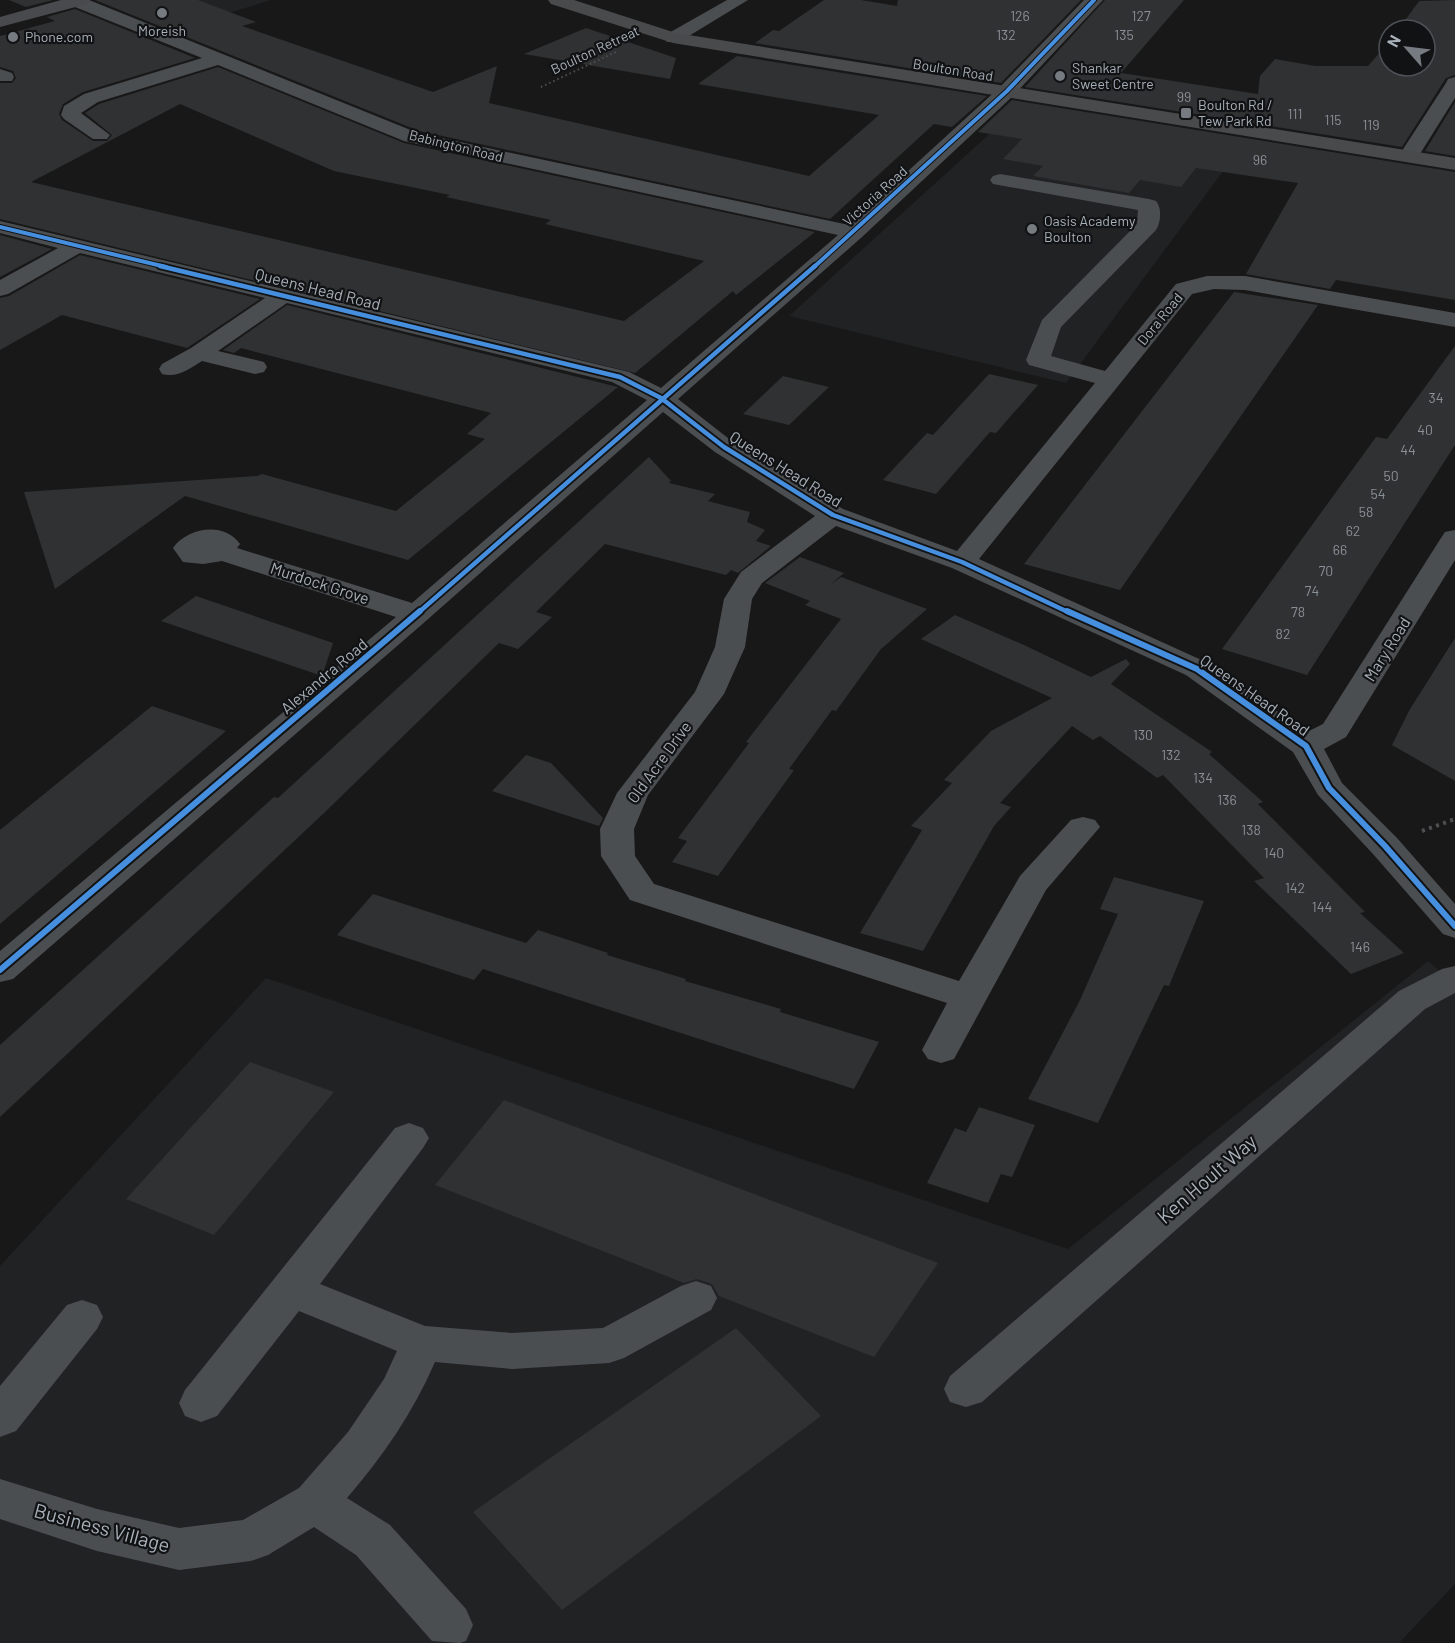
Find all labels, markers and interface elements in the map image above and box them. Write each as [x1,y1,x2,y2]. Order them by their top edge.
marker: Moreish [155,6,169,20]
house number: 126 [1010,7,1030,24]
house number: 127 [1131,7,1151,24]
north arrow [1377,18,1437,78]
place label: Moreish [138,22,186,39]
street label: Boulton Retreat [548,22,642,77]
house number: 132 [996,26,1016,43]
house number: 135 [1114,26,1134,43]
place label: Phone.com [25,28,93,45]
marker: Phone.com [6,30,20,44]
text: N [1382,32,1404,50]
street label: Boulton Road [912,55,994,84]
place label: Shankar Sweet Centre [1072,59,1154,92]
marker: Shankar Sweet Centre [1053,69,1067,83]
house number: 99 [1177,88,1191,105]
place label: Boulton Rd / Tew Park Rd [1198,96,1273,129]
house number: 111 [1288,105,1302,122]
marker: Boulton Rd / Tew Park Rd [1179,106,1193,120]
house number: 115 [1324,111,1342,128]
house number: 119 [1362,116,1380,133]
street label: Babington Road [408,126,505,165]
house number: 96 [1253,151,1267,168]
street label: Victoria Road [839,162,911,229]
place label: Oasis Academy Boulton [1044,212,1136,245]
marker: Oasis Academy Boulton [1025,222,1039,236]
street label: Queens Head Road [253,264,383,313]
street label: Dora Road [1133,289,1186,348]
house number: 34 [1429,389,1443,406]
house number: 40 [1417,421,1433,438]
street label: Queens Head Road [727,426,846,511]
house number: 44 [1400,441,1416,458]
house number: 50 [1383,467,1399,484]
house number: 54 [1371,485,1385,502]
house number: 58 [1359,503,1373,520]
house number: 62 [1346,522,1360,539]
house number: 66 [1333,541,1347,558]
street label: Murdock Grove [268,558,372,607]
house number: 70 [1319,562,1333,579]
house number: 74 [1305,582,1319,599]
house number: 78 [1291,603,1305,620]
street label: Mary Road [1359,613,1414,684]
house number: 82 [1276,625,1290,642]
street label: Alexandra Road [276,634,371,717]
street label: Queens Head Road [1197,650,1313,739]
street label: Old Acre Drive [623,717,695,806]
house number: 130 [1133,726,1153,743]
house number: 132 [1161,746,1181,763]
house number: 134 [1193,769,1213,786]
house number: 136 [1217,791,1237,808]
house number: 138 [1241,821,1261,838]
house number: 140 [1264,844,1284,861]
house number: 142 [1285,879,1305,896]
house number: 144 [1312,898,1332,915]
house number: 146 [1350,938,1370,955]
street label: Ken Hoult Way [1152,1129,1261,1228]
street label: Business Village [32,1497,173,1557]

